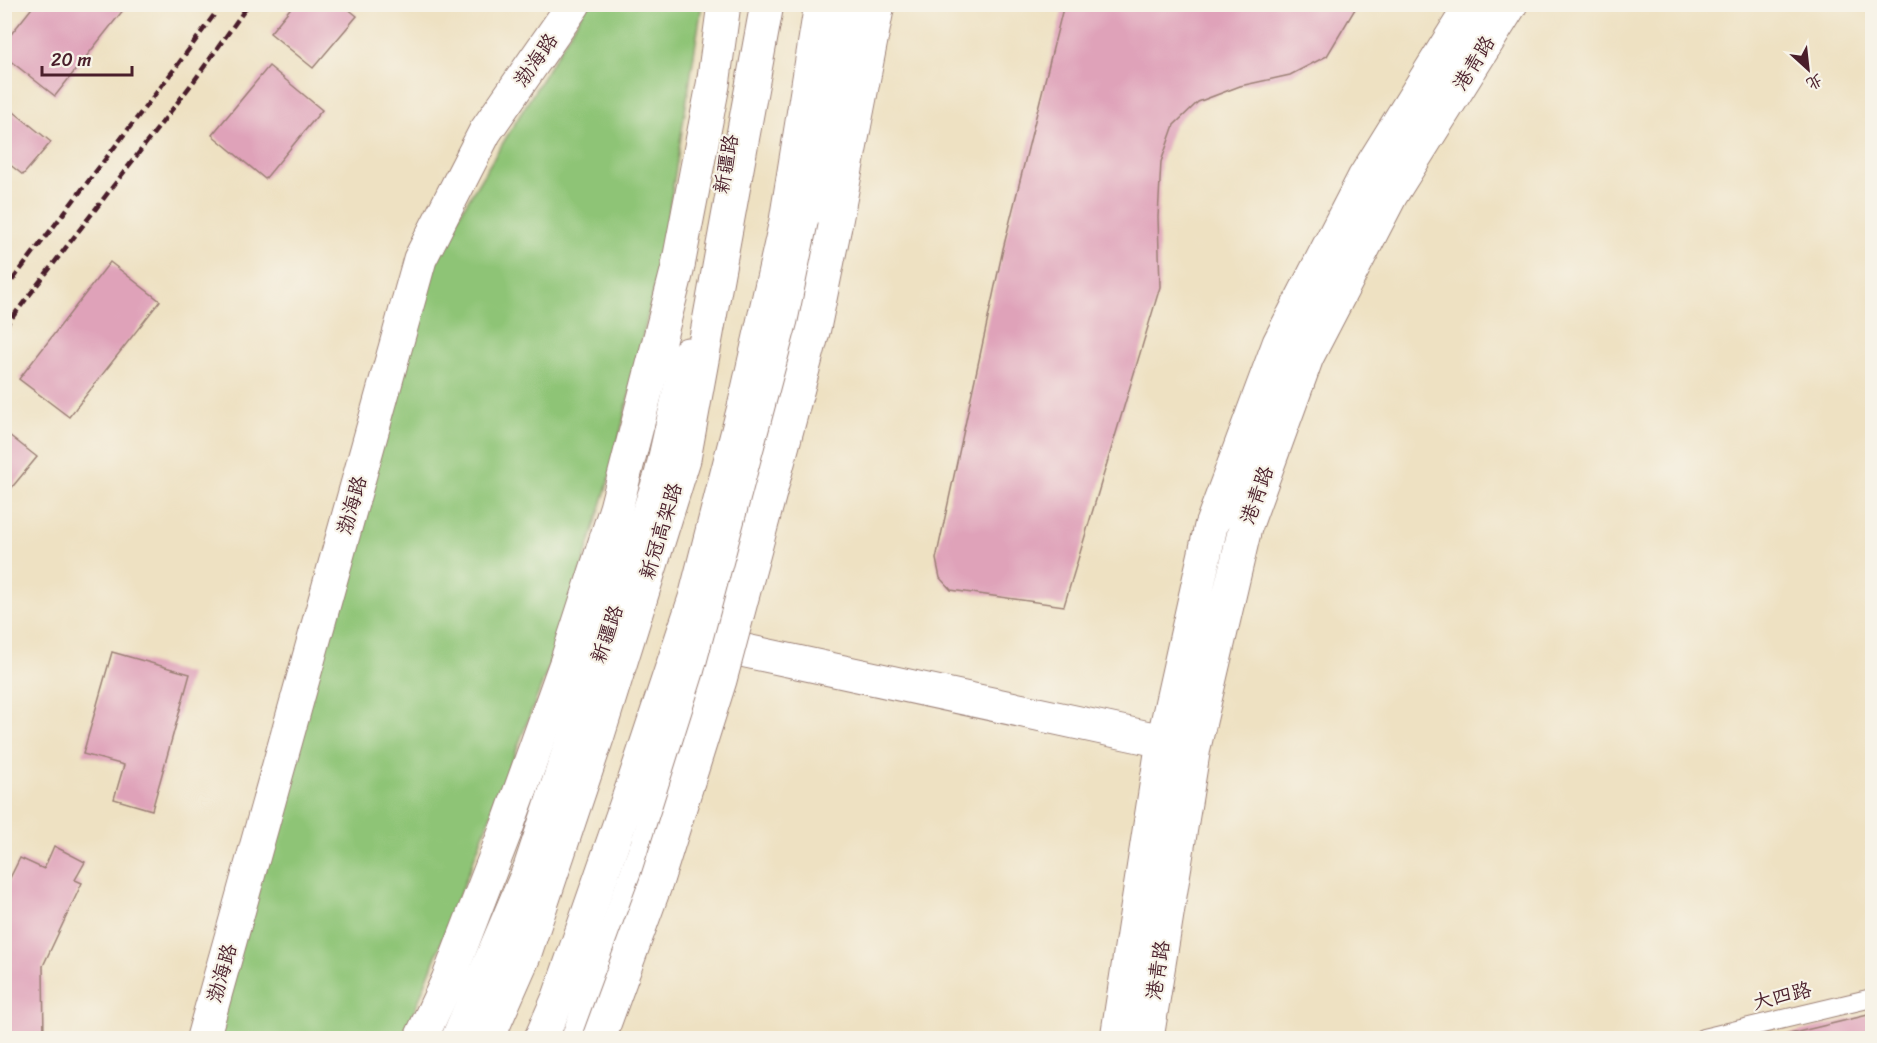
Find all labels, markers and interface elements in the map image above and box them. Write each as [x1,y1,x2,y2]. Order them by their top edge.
street label: 渤海路 [504,25,568,95]
street label: 港青路 [1443,27,1505,98]
scale bar [42,39,132,77]
north arrow [1778,39,1838,99]
text: 20 m [51,44,91,76]
text: 北 [1801,65,1828,98]
street label: 新疆路 [704,130,749,197]
street label: 港青路 [1230,460,1284,529]
street label: 渤海路 [327,470,377,539]
street label: 新冠高架路 [630,477,693,584]
street label: 新疆路 [581,599,634,668]
street label: 港青路 [1136,937,1180,1002]
street label: 渤海路 [197,938,247,1007]
street label: 大四路 [1749,972,1816,1020]

